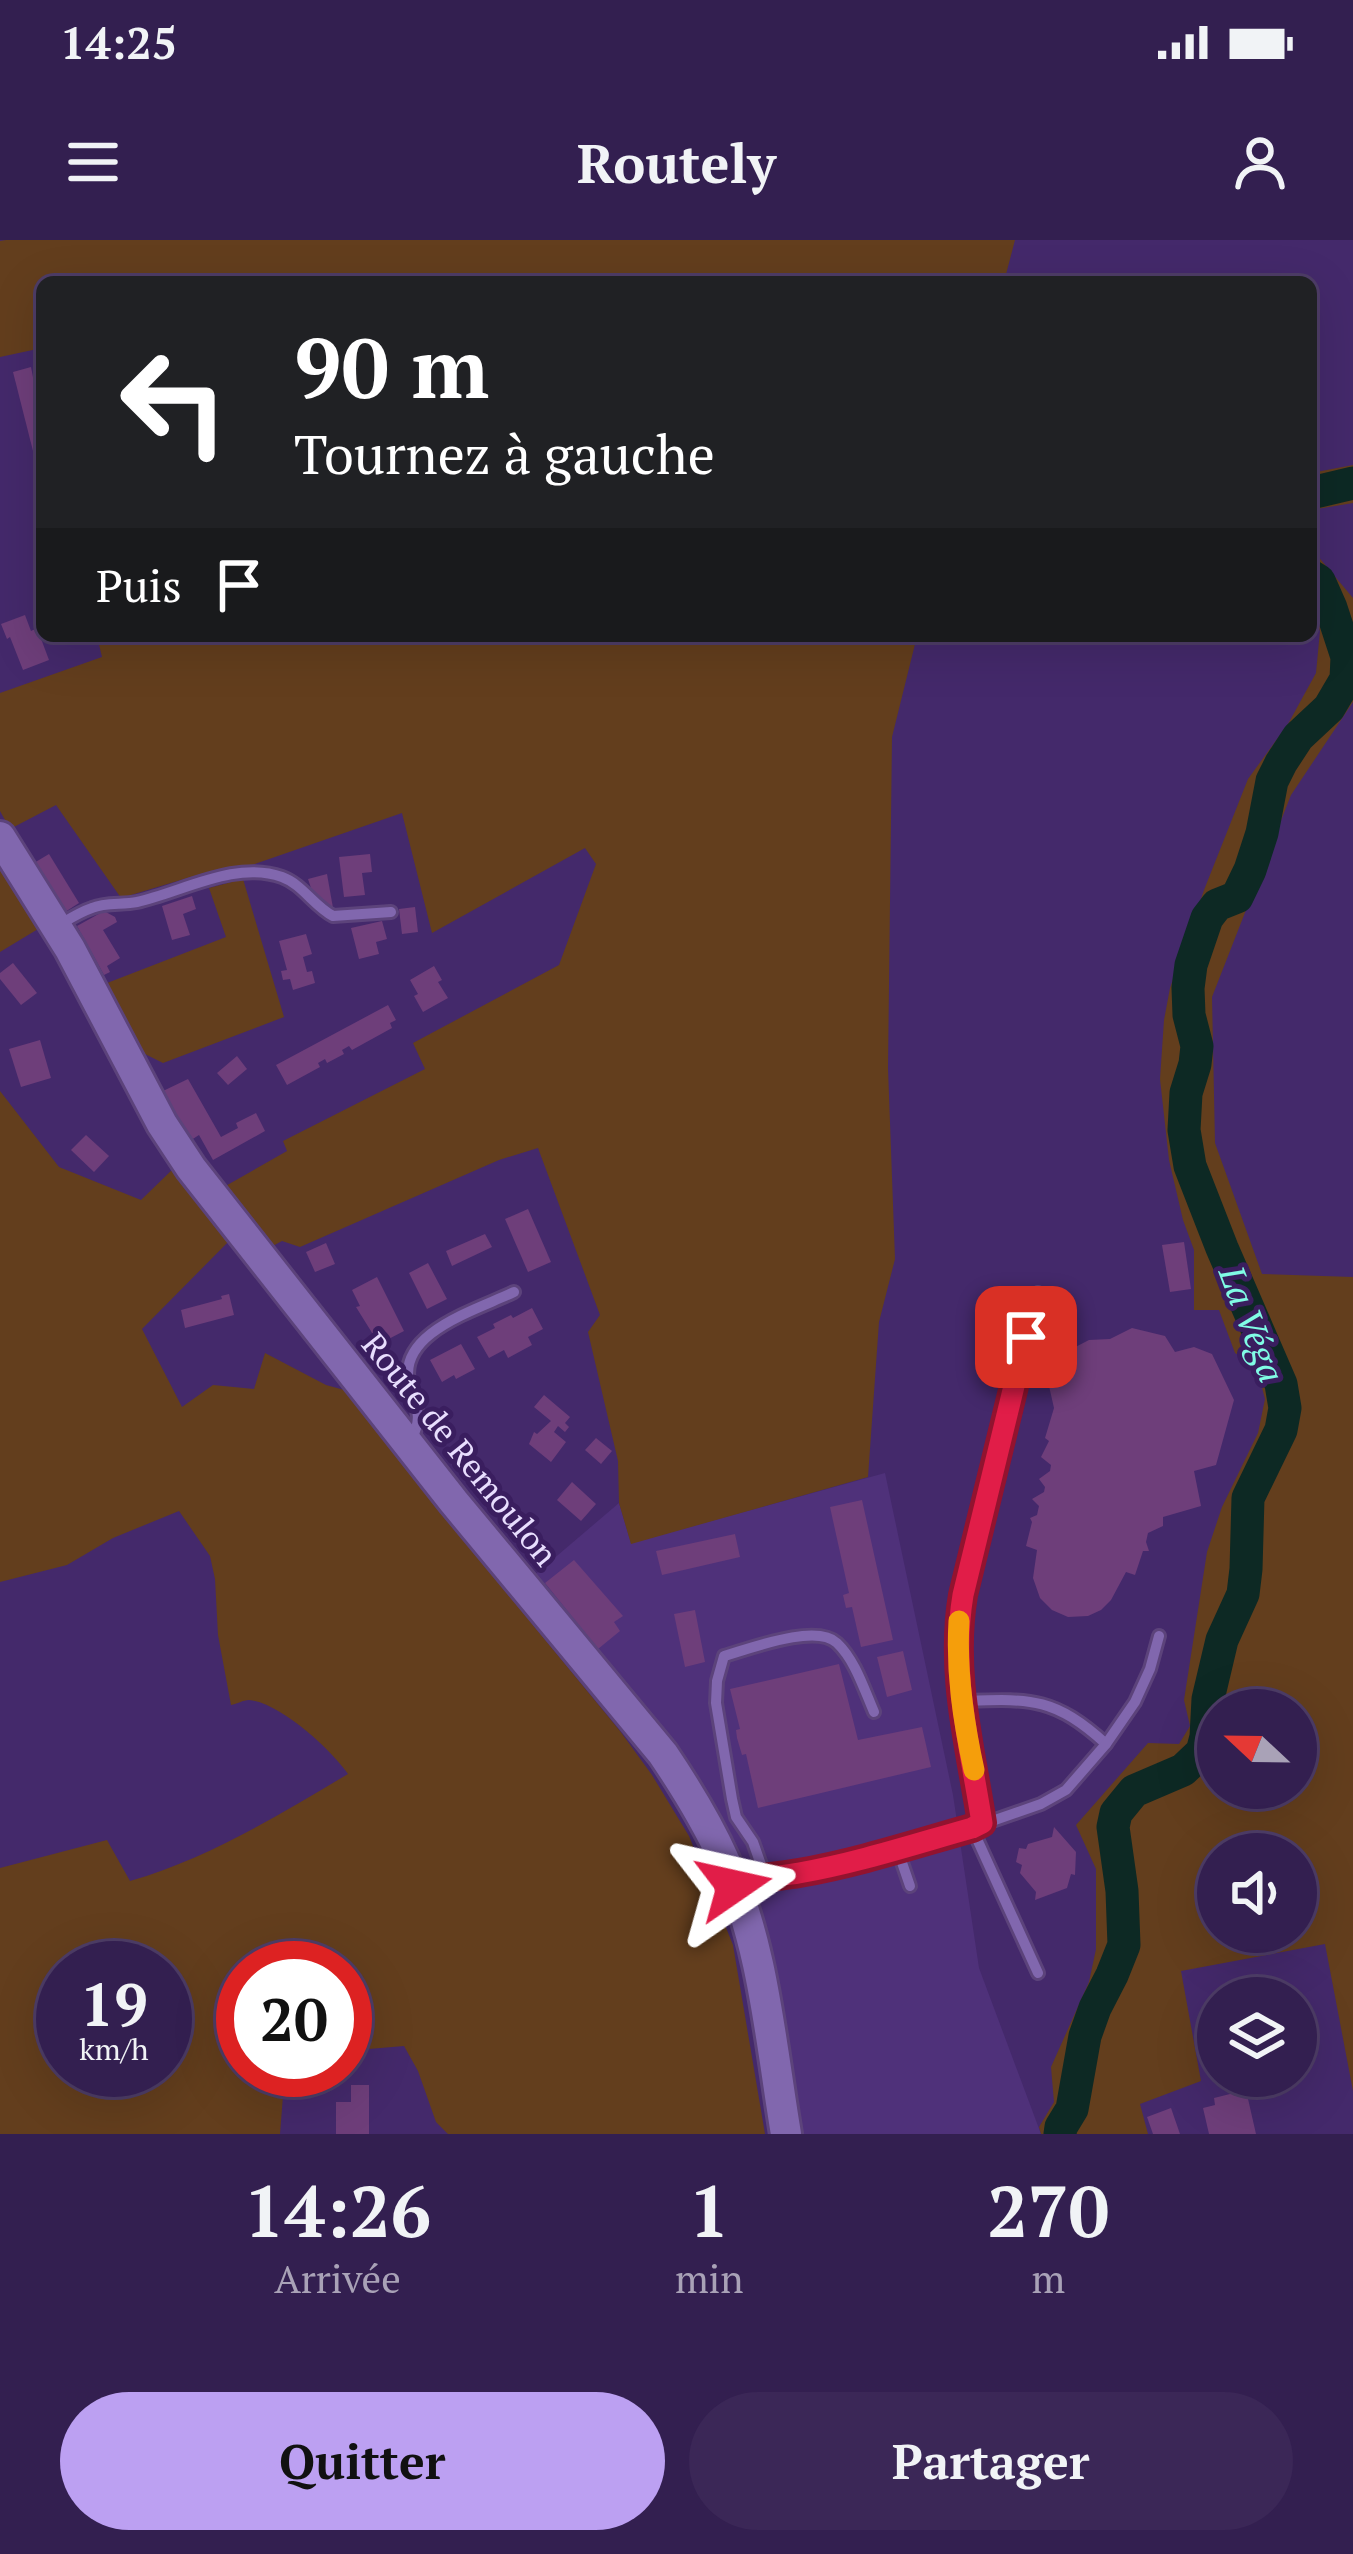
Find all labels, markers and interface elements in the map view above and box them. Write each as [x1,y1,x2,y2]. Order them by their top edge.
text: 14:25 [60,12,177,72]
text: Routely [577,127,776,198]
icon: menu [60,129,126,195]
icon: person [1227,129,1293,195]
text: 90 m [294,311,489,422]
icon: left [96,324,252,480]
text: Tournez à gauche [294,418,715,489]
icon: arrive [206,552,272,618]
text: Puis [96,555,182,615]
water label: La Véga [1208,1258,1296,1389]
pin [975,1286,1077,1388]
icon: arrive [993,1304,1059,1370]
street label: Route de Remoulon [353,1323,568,1574]
north arrow [1197,1689,1317,1809]
map controls [1197,1689,1317,2097]
position arrow [671,1823,797,1949]
button: sound [1197,1833,1317,1953]
speed limit sign: 20 [216,1941,372,2097]
text: 19 [80,1964,148,2043]
button: layers [1197,1977,1317,2097]
text: km/h [79,2029,149,2069]
text: 14:26 [244,2162,431,2258]
text: 1 [689,2162,730,2258]
text: 270 [987,2162,1109,2258]
text: Arrivée [274,2252,401,2304]
text: min [675,2252,743,2304]
text: m [1031,2252,1065,2304]
button: Quitter [60,2392,665,2530]
button: Partager [689,2392,1293,2530]

